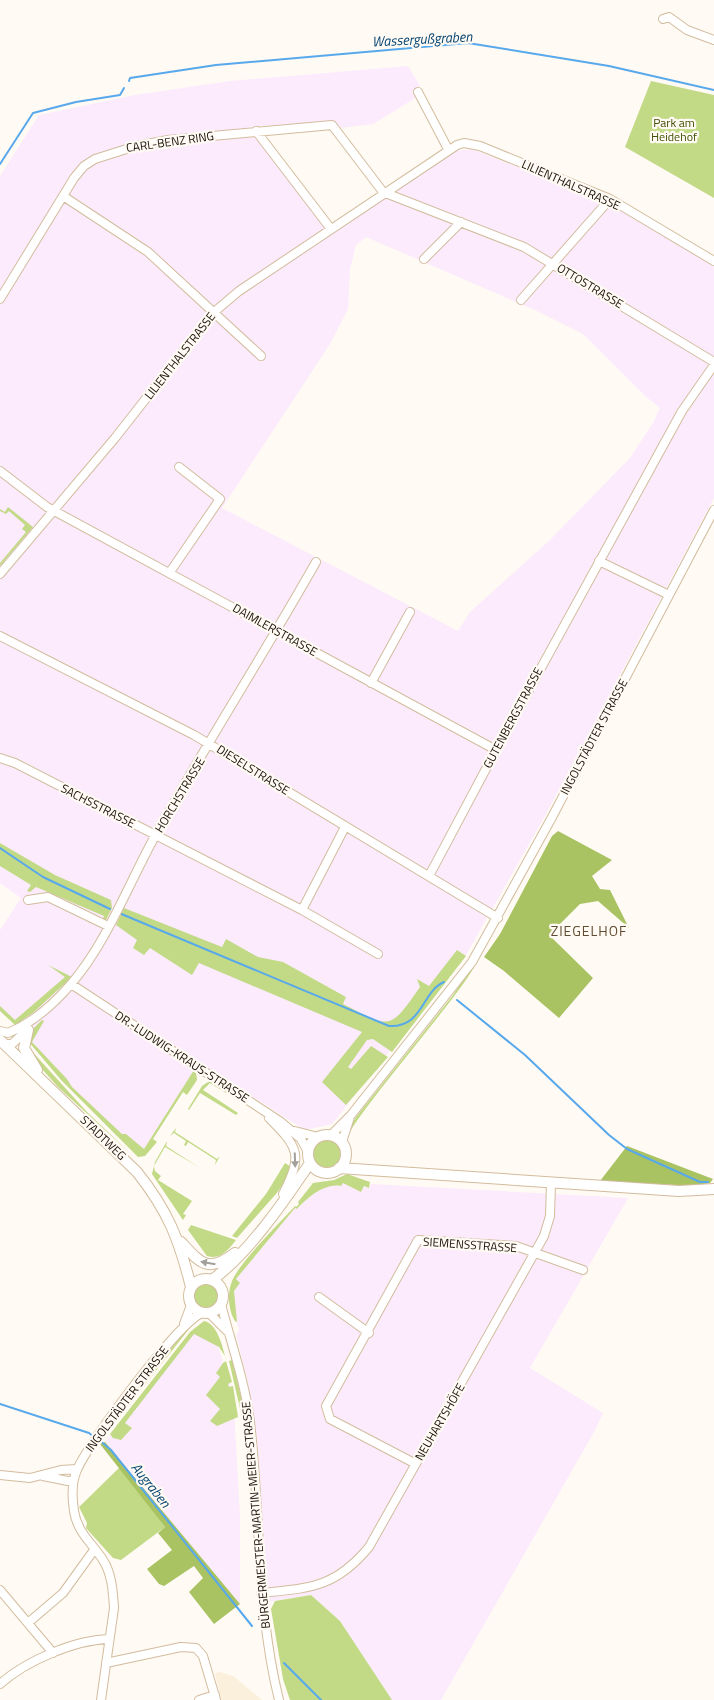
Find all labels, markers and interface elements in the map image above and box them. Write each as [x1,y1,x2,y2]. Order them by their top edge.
water label: Wassergußgraben [371,25,474,52]
park label: Park am Heidehof [651,113,697,146]
street label: CARL-BENZ RING [125,126,215,157]
street label: LILIENTHALSTRASSE [519,154,624,215]
street label: OTTOSTRASSE [553,258,628,313]
street label: LILIENTHALSTRASSE [139,308,220,403]
street label: DAIMLERSTRASSE [229,598,321,661]
street label: GUTENBERGSTRASSE [478,664,547,772]
street label: INGOLSTÄDTER STRASSE [555,675,632,798]
street label: DIESELSTRASSE [213,740,294,800]
street label: HORCHSTRASSE [150,753,210,836]
street label: SACHSSTRASSE [58,779,139,833]
district label: ZIEGELHOF [551,920,627,941]
street label: DR.-LUDWIG-KRAUS-STRASSE [111,1006,254,1108]
street label: STADTWEG [76,1111,131,1165]
one-way arrow [291,1152,299,1168]
street label: SIEMENSSTRASSE [422,1232,518,1257]
one-way arrow [200,1258,216,1266]
street label: INGOLSTÄDTER STRASSE [80,1341,173,1456]
street label: NEUHARTSHÖFE [410,1379,470,1464]
street label: BÜRGERMEISTER-MARTIN-MEIER-STRASSE [236,1400,275,1629]
water label: Augraben [127,1458,177,1513]

